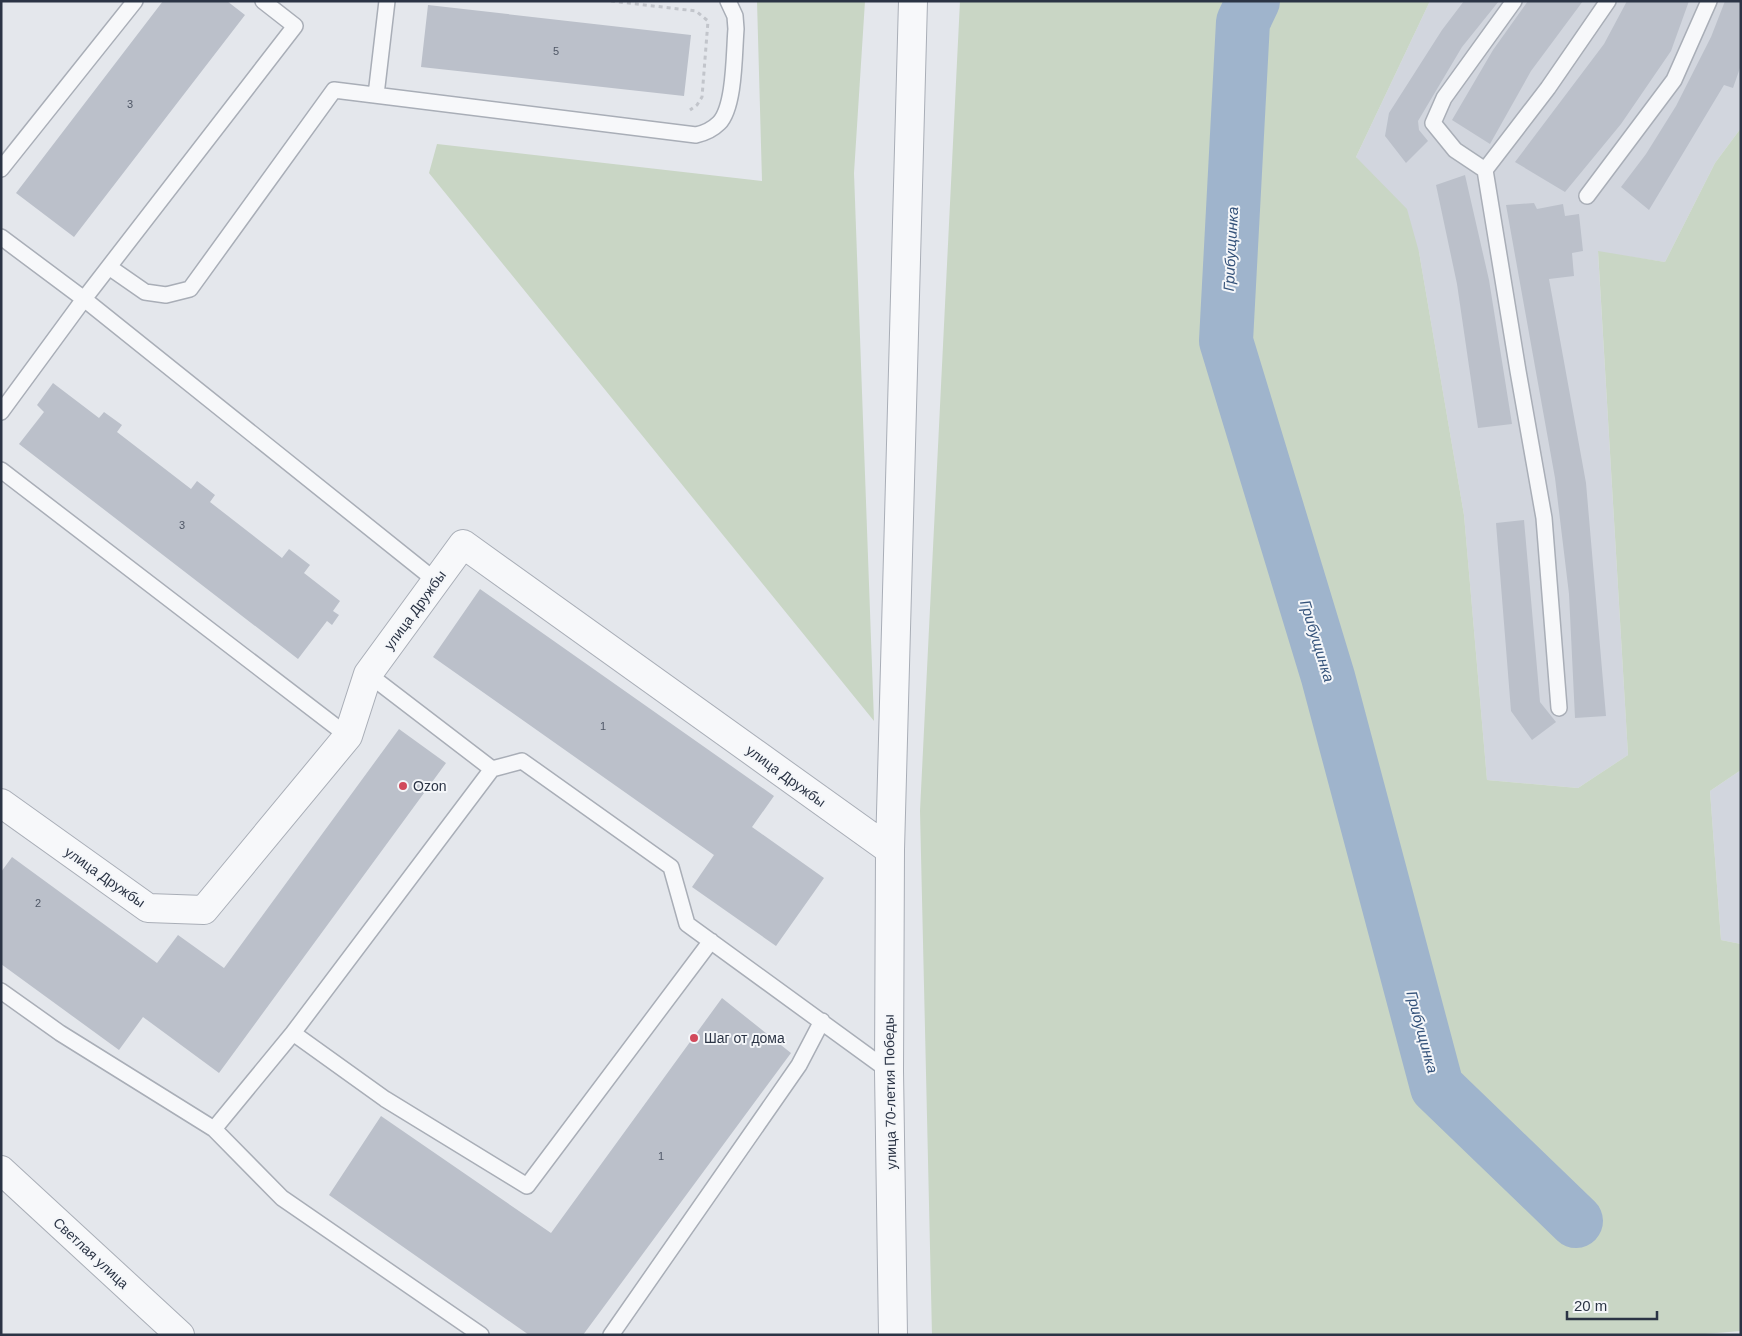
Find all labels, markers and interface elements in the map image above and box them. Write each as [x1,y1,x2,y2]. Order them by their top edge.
house number: 5 [553,45,559,57]
house number: 3 [127,98,133,110]
water label: Грибущинка [1220,206,1241,292]
house number: 3 [179,519,185,531]
street label: улица Дружбы [381,567,449,653]
water label: Грибущинка [1297,598,1338,684]
house number: 1 [600,720,606,732]
street label: улица Дружбы [743,742,829,810]
place label: Ozon [413,778,446,794]
marker: Ozon [397,780,409,792]
street label: улица Дружбы [62,843,148,911]
house number: 2 [35,897,41,909]
water label: Грибущинка [1403,989,1442,1075]
street label: улица 70-летия Победы [881,1014,899,1170]
place label: Шаг от дома [704,1030,785,1046]
marker: Шаг от дома [688,1032,700,1044]
house number: 1 [658,1150,664,1162]
street label: Светлая улица [50,1214,132,1292]
scale bar [1567,1288,1657,1320]
text: 20 m [1574,1297,1607,1314]

